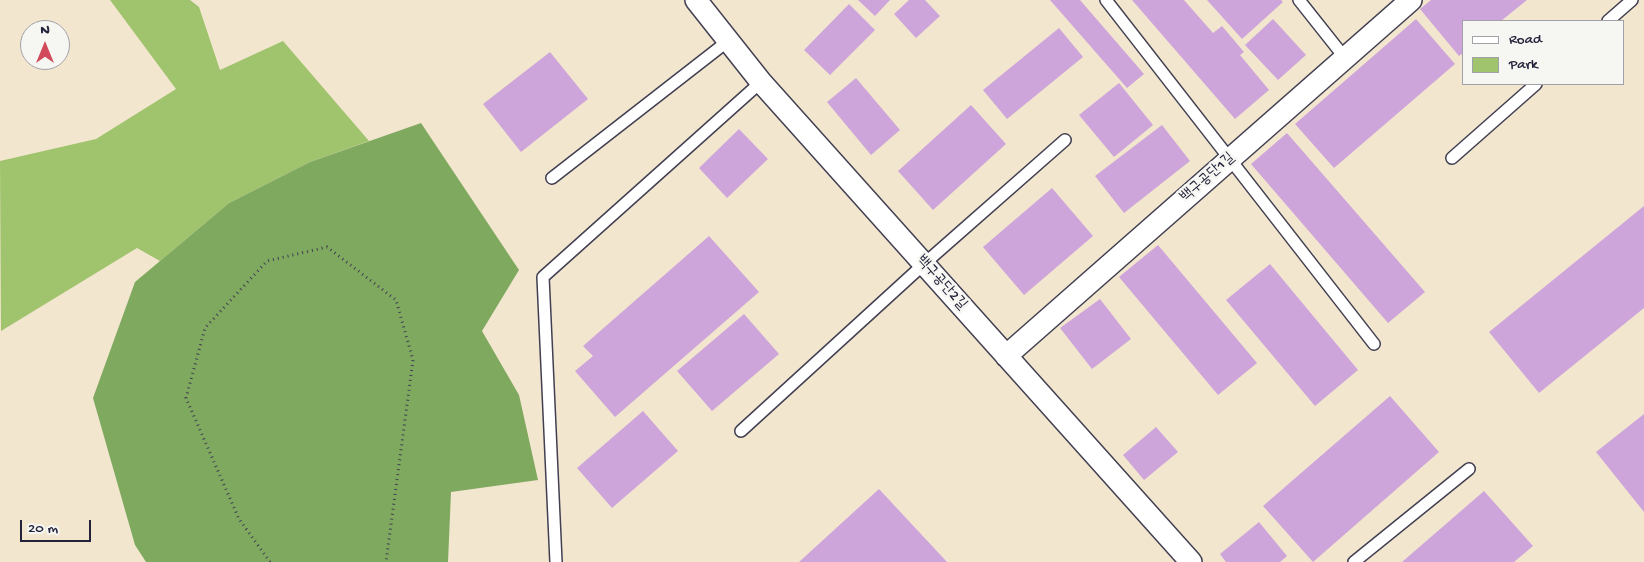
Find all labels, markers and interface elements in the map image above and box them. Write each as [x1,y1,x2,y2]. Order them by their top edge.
north arrow [20,20,70,70]
legend [1462,20,1624,85]
text: N [40,22,50,39]
text: Road [1509,31,1542,49]
text: Park [1509,56,1538,74]
street label: 백구공단1길 [1177,149,1239,207]
street label: 백구공단2길 [912,252,970,314]
scale bar [22,510,94,542]
text: 20 m [28,520,58,538]

